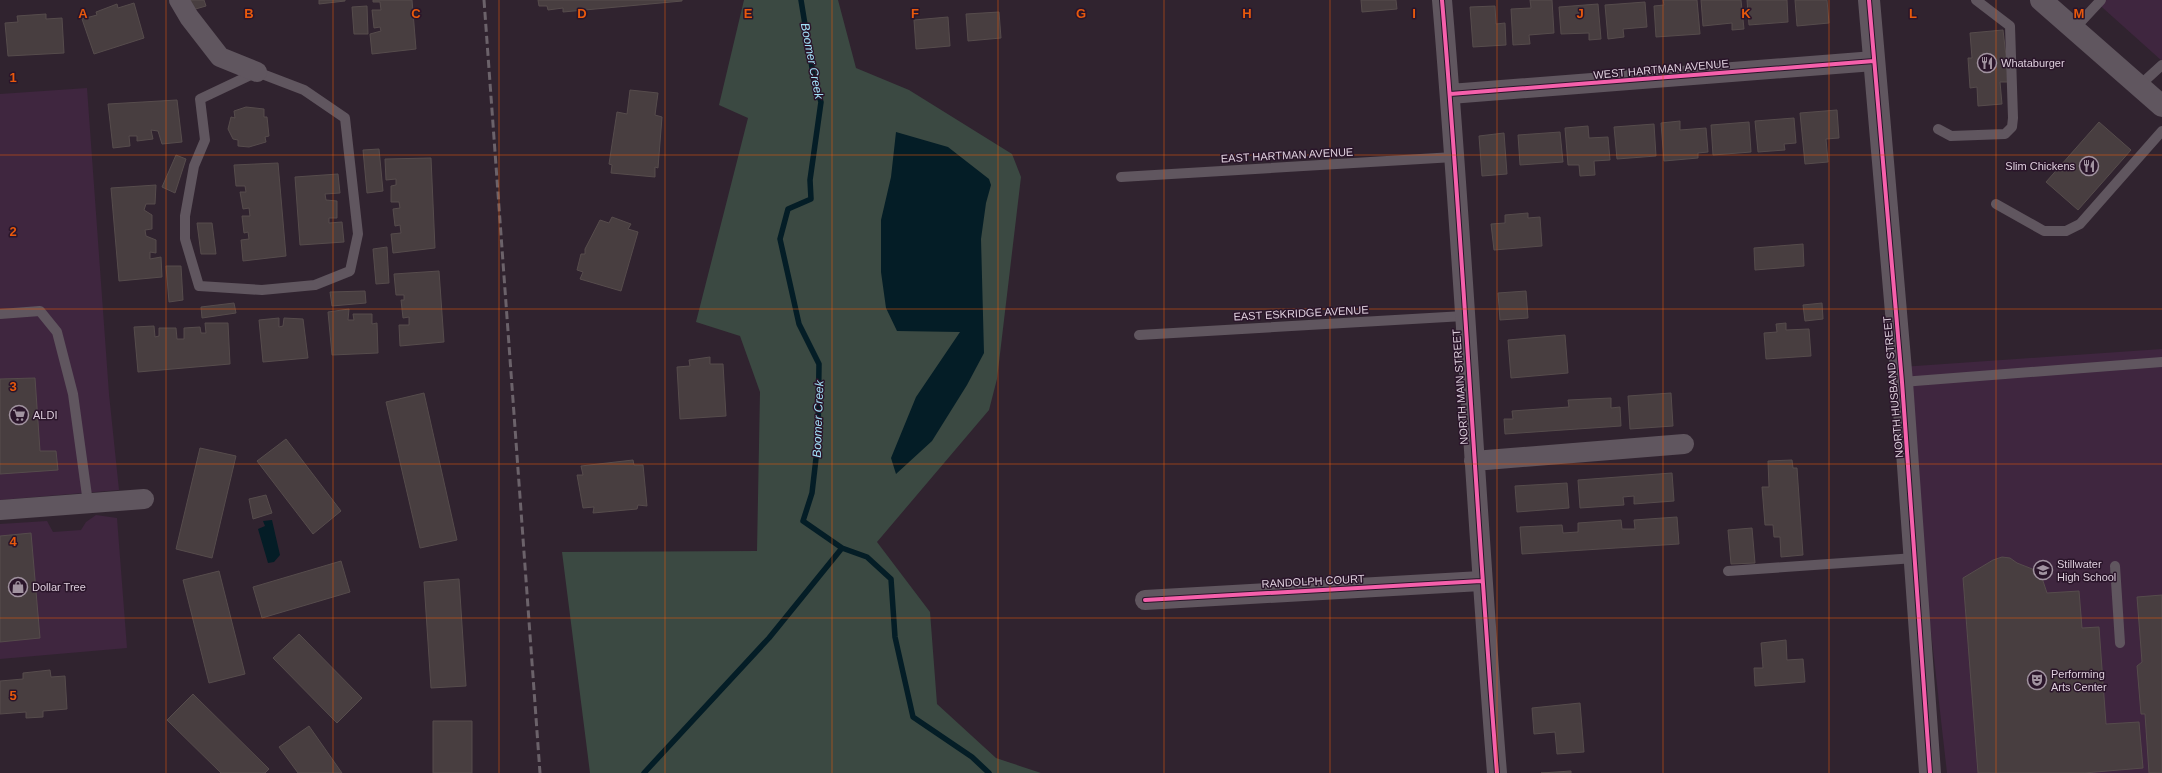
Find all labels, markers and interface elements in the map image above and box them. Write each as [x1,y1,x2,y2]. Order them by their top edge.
text: A [78,6,88,21]
text: B [244,6,254,21]
text: C [411,6,421,21]
text: D [577,6,587,21]
text: E [744,6,753,21]
text: F [911,6,919,21]
text: G [1076,6,1086,21]
text: H [1242,6,1252,21]
text: I [1412,6,1416,21]
text: J [1576,6,1584,21]
text: K [1741,6,1751,21]
text: L [1909,6,1917,21]
text: M [2074,6,2084,21]
water label: Boomer Creek [798,22,826,101]
restaurant icon: Whataburger [1976,52,1998,74]
street label: WEST HARTMAN AVENUE [1593,57,1729,81]
place label: Whataburger [2001,57,2065,69]
text: 1 [9,70,17,85]
street label: EAST HARTMAN AVENUE [1220,146,1354,164]
restaurant icon: Slim Chickens [2078,155,2100,177]
place label: Slim Chickens [2005,160,2075,172]
text: 2 [9,224,17,239]
street label: EAST ESKRIDGE AVENUE [1233,303,1369,323]
street label: NORTH HUSBAND STREET [1881,315,1905,458]
street label: NORTH MAIN STREET [1450,328,1470,445]
text: 3 [9,379,17,394]
water label: Boomer Creek [810,379,826,458]
supermarket icon: ALDI [8,404,30,426]
place label: ALDI [33,409,57,421]
text: 4 [9,534,17,549]
place label: Stillwater High School [2057,558,2116,583]
school or university icon: Stillwater High School [2032,559,2054,581]
street label: RANDOLPH COURT [1261,572,1365,590]
shop icon: Dollar Tree [7,576,29,598]
place label: Dollar Tree [32,581,86,593]
place label: Performing Arts Center [2051,668,2107,693]
theatre icon: Performing Arts Center [2026,669,2048,691]
text: 5 [9,688,17,703]

